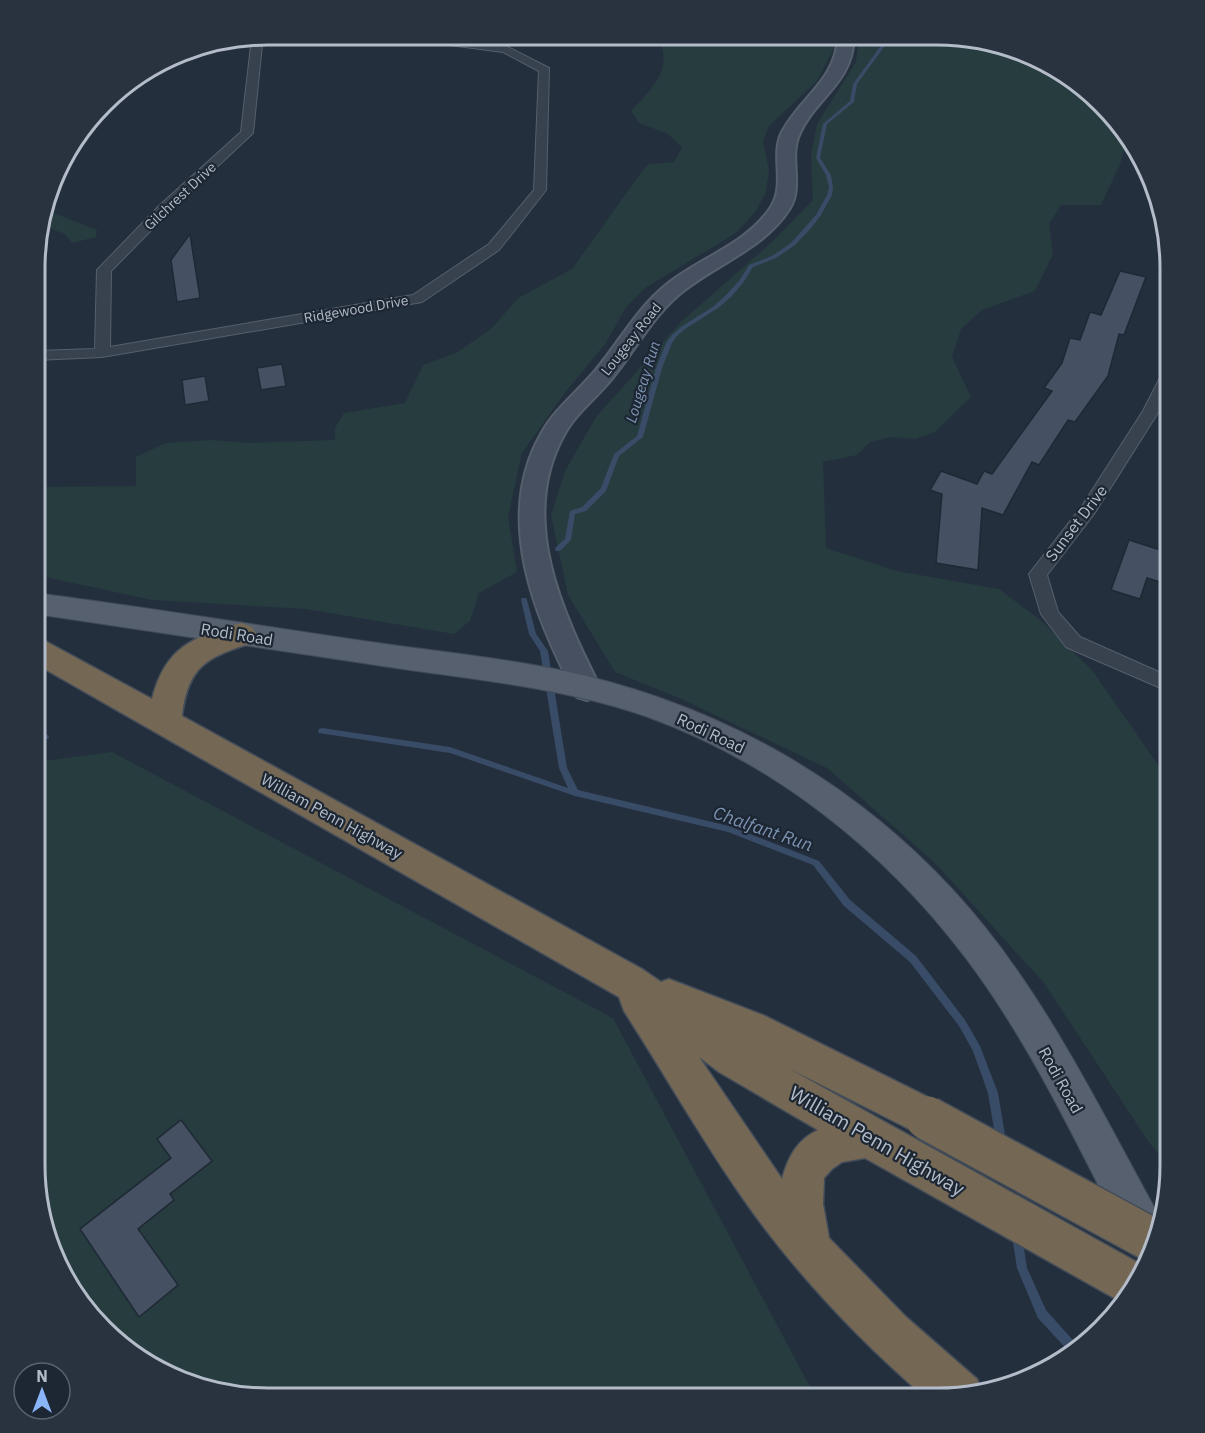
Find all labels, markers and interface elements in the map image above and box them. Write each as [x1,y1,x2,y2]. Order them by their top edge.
street label: Gilchrest Drive [140,158,220,234]
street label: Ridgewood Drive [302,291,410,327]
street label: Lougeay Road [597,299,665,379]
water label: Lougeay Run [621,339,664,425]
street label: Sunset Drive [1041,481,1111,565]
street label: Rodi Road [199,618,275,650]
street label: Rodi Road [674,709,748,757]
street label: William Penn Highway [258,769,406,863]
water label: Chalfant Run [710,801,816,856]
street label: Rodi Road [1035,1043,1087,1117]
street label: William Penn Highway [785,1079,970,1202]
north arrow [12,1361,72,1421]
text: N [36,1366,48,1386]

